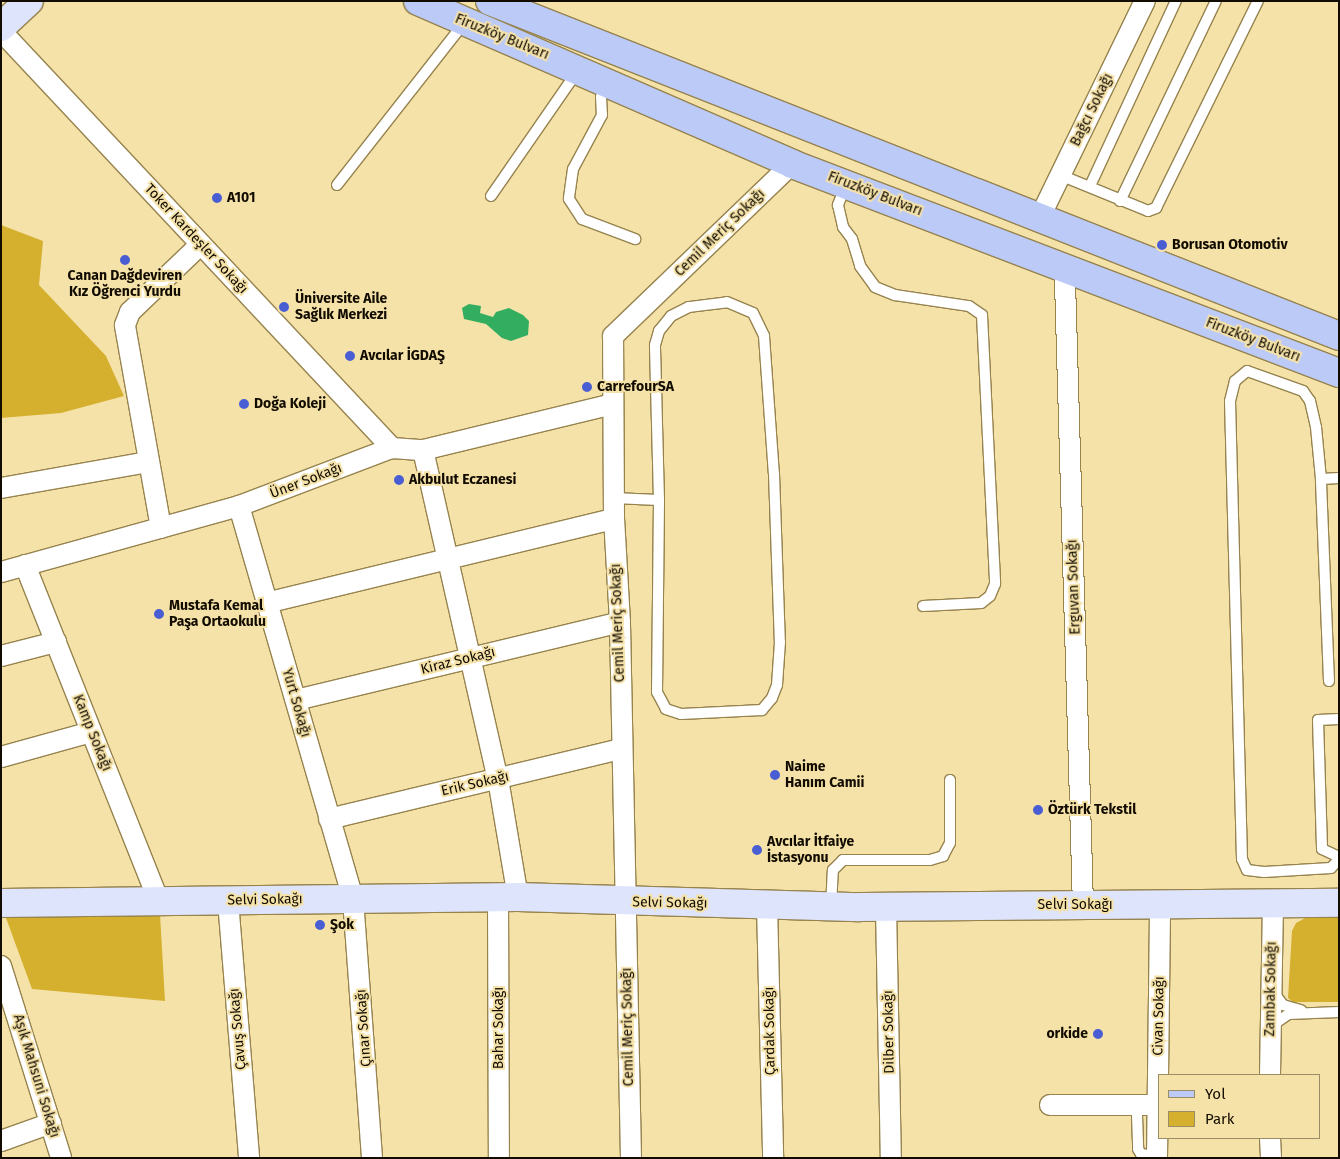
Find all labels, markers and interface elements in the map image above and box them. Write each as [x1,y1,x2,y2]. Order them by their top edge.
street label: Firuzköy Bulvarı [452,10,552,64]
street label: Bağcı Sokağı [1067,71,1117,149]
street label: Firuzköy Bulvarı [825,168,925,220]
street label: Toker Kardeşler Sokağı [141,181,251,297]
street label: Cemil Meriç Sokağı [671,186,769,280]
place label: A101 [227,190,255,206]
marker: A101 [211,192,223,204]
place label: Borusan Otomotiv [1172,237,1288,253]
marker: Borusan Otomotiv [1156,239,1168,251]
marker: Canan Dağdeviren Kız Öğrenci Yurdu [119,254,131,266]
place label: Canan Dağdeviren Kız Öğrenci Yurdu [68,268,182,300]
place label: Üniversite Aile Sağlık Merkezi [295,291,387,324]
marker: Üniversite Aile Sağlık Merkezi [277,300,291,314]
street label: Firuzköy Bulvarı [1203,314,1303,366]
place label: Avcılar İGDAŞ [360,348,445,364]
marker: Avcılar İGDAŞ [344,350,356,362]
place label: CarrefourSA [597,379,674,395]
marker: CarrefourSA [581,381,593,393]
place label: Doğa Koleji [254,396,326,412]
marker: Doğa Koleji [238,398,250,410]
street label: Üner Sokağı [268,460,344,502]
place label: Akbulut Eczanesi [409,472,516,488]
marker: Akbulut Eczanesi [393,474,405,486]
street label: Erguvan Sokağı [1064,539,1084,635]
street label: Cemil Meriç Sokağı [608,563,628,683]
place label: Mustafa Kemal Paşa Ortaokulu [169,598,266,630]
marker: Mustafa Kemal Paşa Ortaokulu [153,608,165,620]
street label: Kiraz Sokağı [419,644,497,678]
street label: Yurt Sokağı [278,667,314,739]
street label: Kamp Sokağı [69,692,115,774]
place label: Naime Hanım Camii [785,759,864,792]
street label: Erik Sokağı [439,768,511,800]
marker: Naime Hanım Camii [769,769,781,781]
place label: Öztürk Tekstil [1048,802,1136,818]
marker: Öztürk Tekstil [1032,804,1044,816]
place label: Avcılar İtfaiye İstasyonu [767,834,854,866]
marker: Avcılar İtfaiye İstasyonu [751,844,763,856]
street label: Selvi Sokağı [227,891,303,909]
street label: Selvi Sokağı [632,894,708,912]
street label: Selvi Sokağı [1037,897,1113,913]
place label: Şok [330,917,354,933]
marker: Şok [314,919,326,931]
street label: Zambak Sokağı [1262,941,1280,1037]
street label: Cemil Meriç Sokağı [619,968,637,1086]
street label: Civan Sokağı [1150,976,1168,1056]
street label: Çavuş Sokağı [226,987,250,1071]
street label: Bahar Sokağı [491,987,507,1069]
street label: Çardak Sokağı [761,987,779,1075]
street label: Çınar Sokağı [353,989,375,1067]
street label: Dilber Sokağı [880,990,898,1074]
street label: Aşık Mahsuni Sokağı [9,1012,63,1140]
place label: orkide [1046,1026,1088,1042]
marker: orkide [1092,1028,1104,1040]
legend [1158,1074,1320,1139]
text: Yol [1205,1085,1226,1103]
text: Park [1205,1110,1235,1128]

